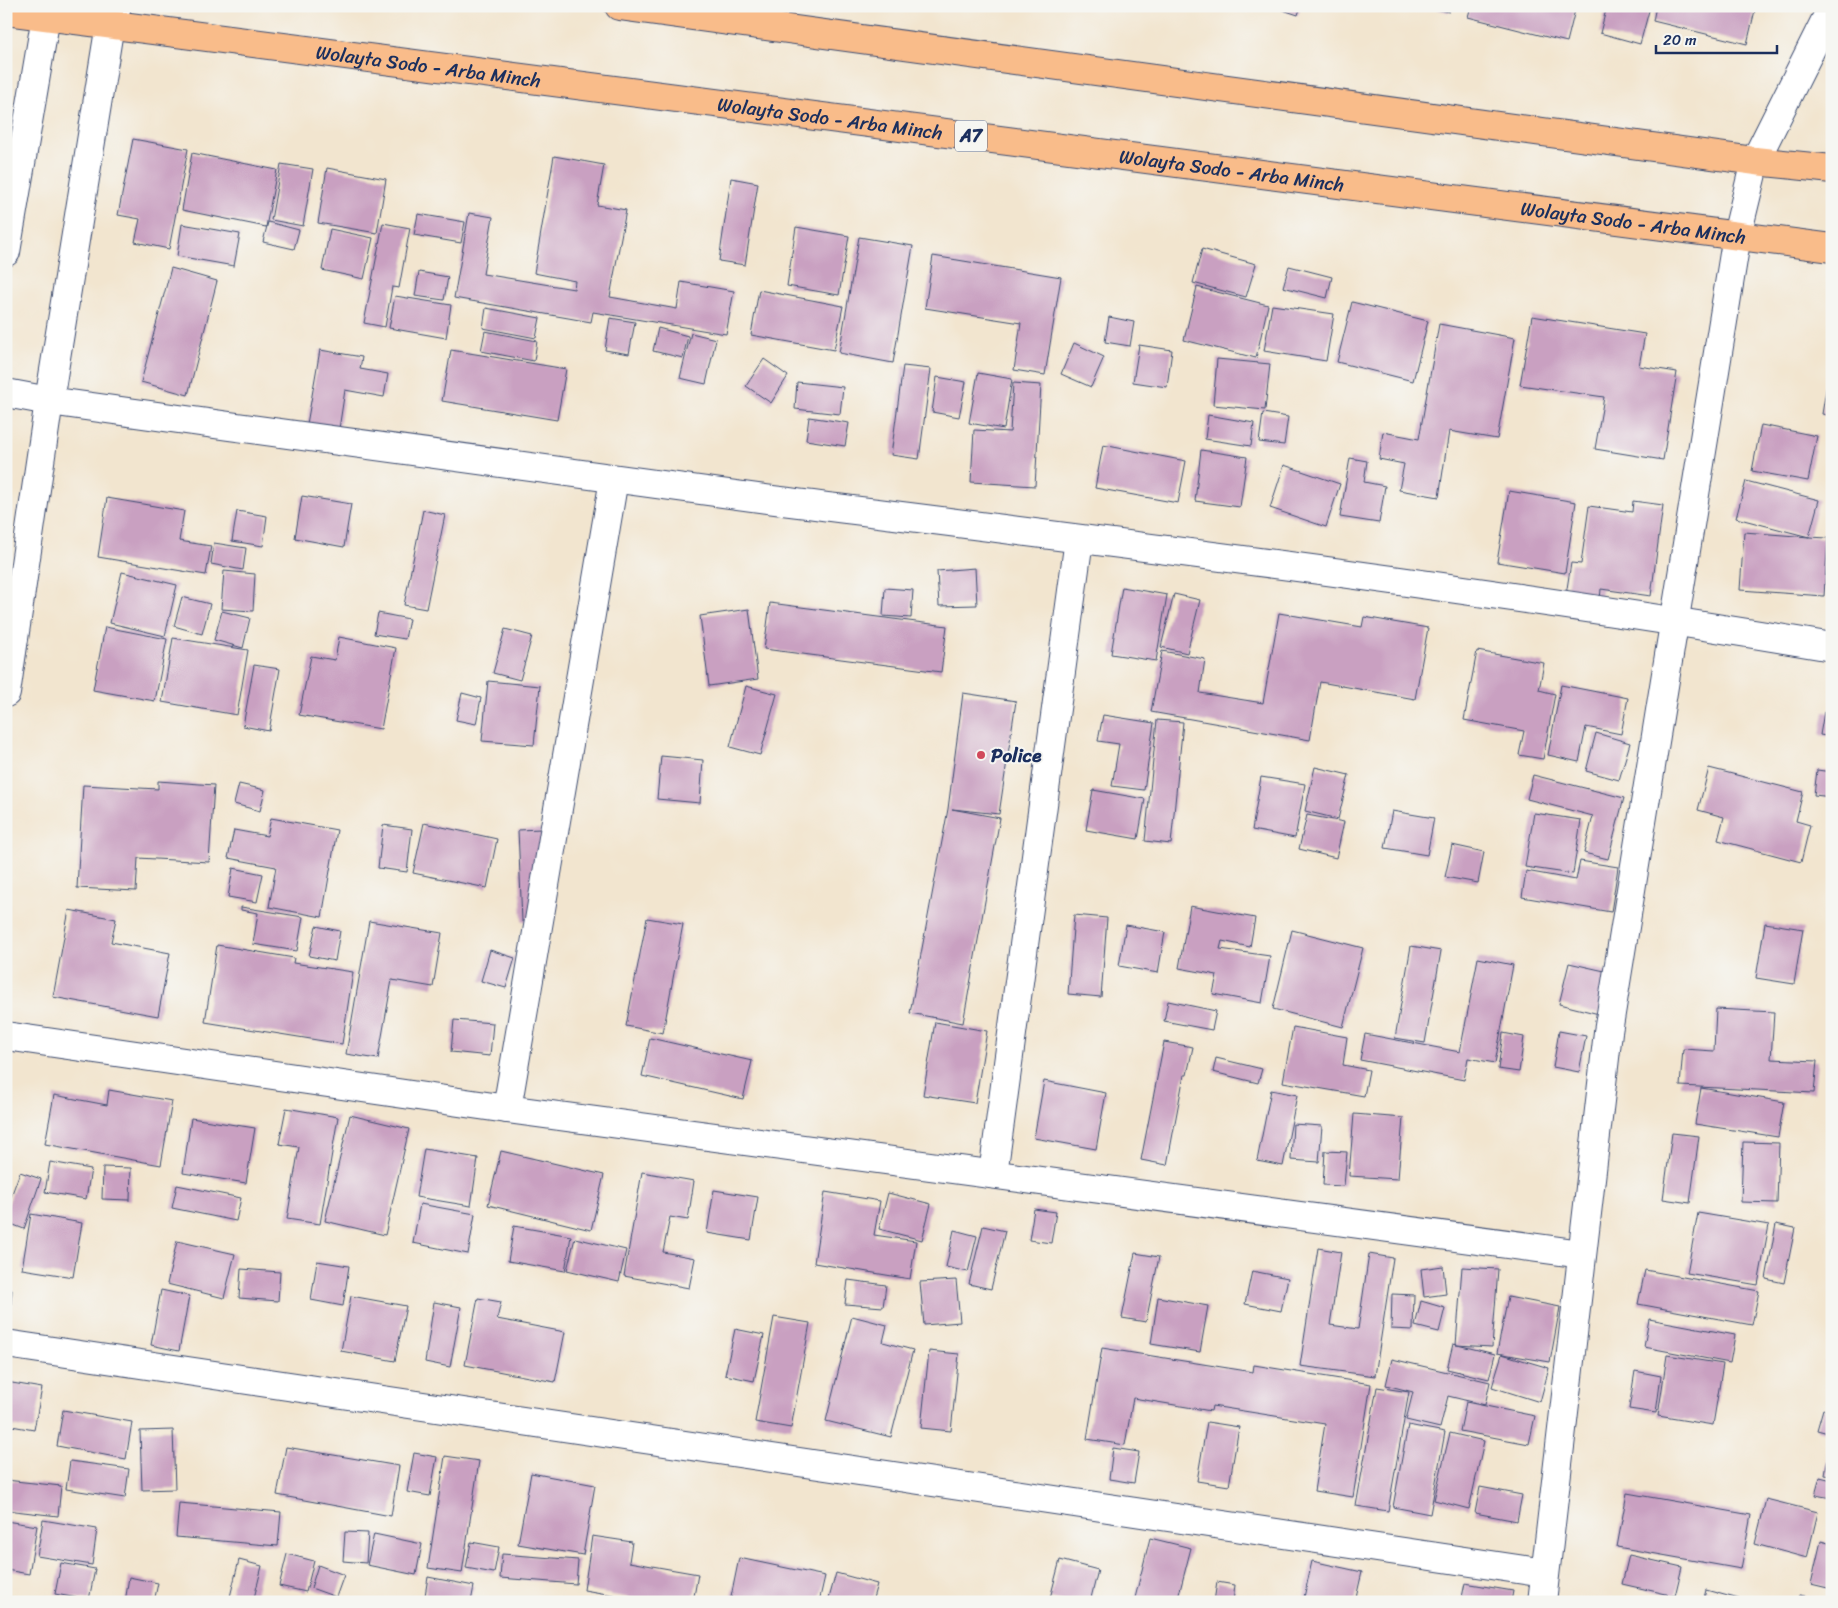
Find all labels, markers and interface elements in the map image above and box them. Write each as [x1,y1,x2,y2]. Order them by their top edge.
scale bar [1656,22,1777,54]
text: 20 m [1663,27,1697,53]
street label: Wolayta Sodo - Arba Minch [314,35,543,97]
street label: Wolayta Sodo - Arba Minch [716,87,945,149]
road number: A7 [955,120,987,152]
street label: Wolayta Sodo - Arba Minch [1117,139,1346,201]
street label: Wolayta Sodo - Arba Minch [1519,191,1748,253]
place label: Police [991,739,1042,772]
marker: Police [975,749,987,761]

